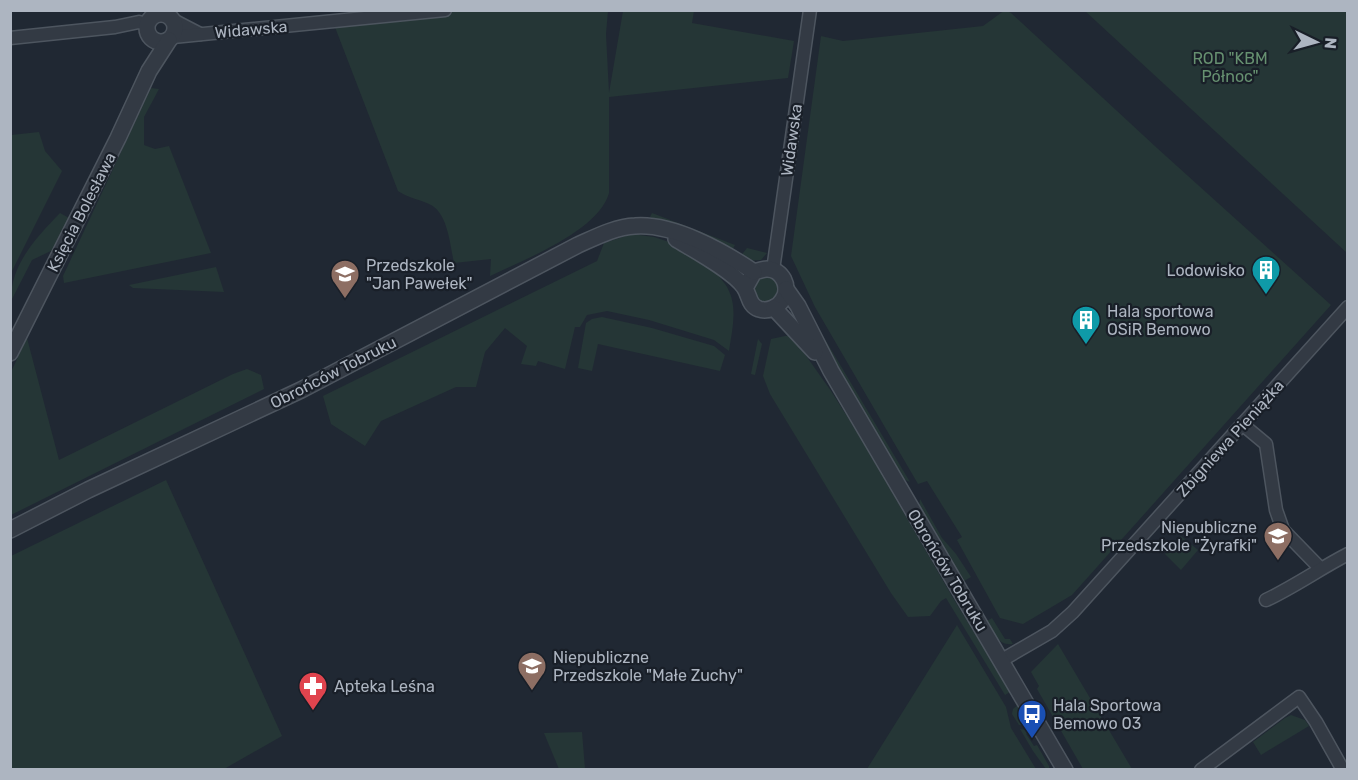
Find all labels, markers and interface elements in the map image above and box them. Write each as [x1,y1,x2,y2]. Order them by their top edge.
north arrow [1286,12,1346,72]
street label: Widawska [214,17,288,42]
text: N [1320,37,1340,50]
park label: ROD "KBM Północ" [1192,49,1268,86]
street label: Widawska [777,103,806,177]
street label: Księcia Bolesława [43,149,121,276]
building icon: Lodowisko [1250,254,1282,296]
place label: Przedszkole "Jan Pawełek" [366,256,473,293]
school or university icon: Przedszkole "Jan Pawełek" [329,258,361,300]
place label: Lodowisko [1167,261,1245,280]
place label: Hala sportowa OSiR Bemowo [1107,302,1214,339]
building icon: Hala sportowa OSiR Bemowo [1070,304,1102,346]
street label: Obrońców Tobruku [267,332,399,412]
street label: Zbigniewa Pieniążka [1173,376,1288,501]
street label: Obrońców Tobruku [904,506,992,635]
place label: Niepubliczne Przedszkole "Żyrafki" [1101,518,1257,555]
school or university icon: Niepubliczne Przedszkole "Żyrafki" [1262,520,1294,562]
place label: Niepubliczne Przedszkole "Małe Zuchy" [553,648,743,685]
school or university icon: Niepubliczne Przedszkole "Małe Zuchy" [516,650,548,692]
pharmacy icon: Apteka Leśna [297,670,329,712]
place label: Apteka Leśna [334,677,435,696]
place label: Hala Sportowa Bemowo 03 [1053,696,1161,733]
bus stop icon: Hala Sportowa Bemowo 03 [1016,698,1048,740]

